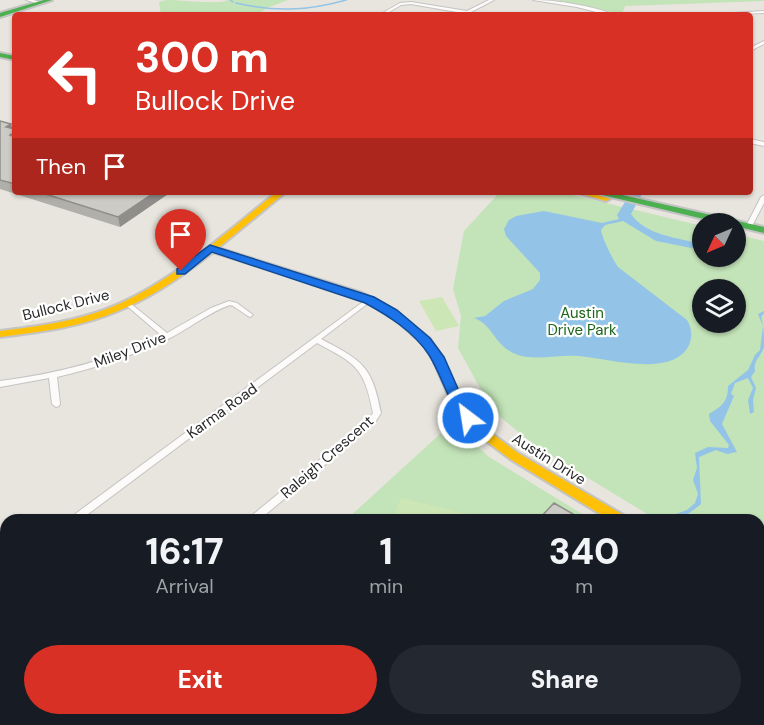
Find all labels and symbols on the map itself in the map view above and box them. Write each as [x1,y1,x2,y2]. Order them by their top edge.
pin [155,209,206,271]
north arrow [692,213,746,267]
street label: Bullock Drive [20,285,112,325]
park label: Austin Drive Park [547,303,617,340]
street label: Miley Drive [91,327,169,373]
street label: Karma Road [183,379,261,443]
position arrow [436,386,500,450]
street label: Raleigh Crescent [276,411,378,503]
street label: Austin Drive [508,428,590,490]

